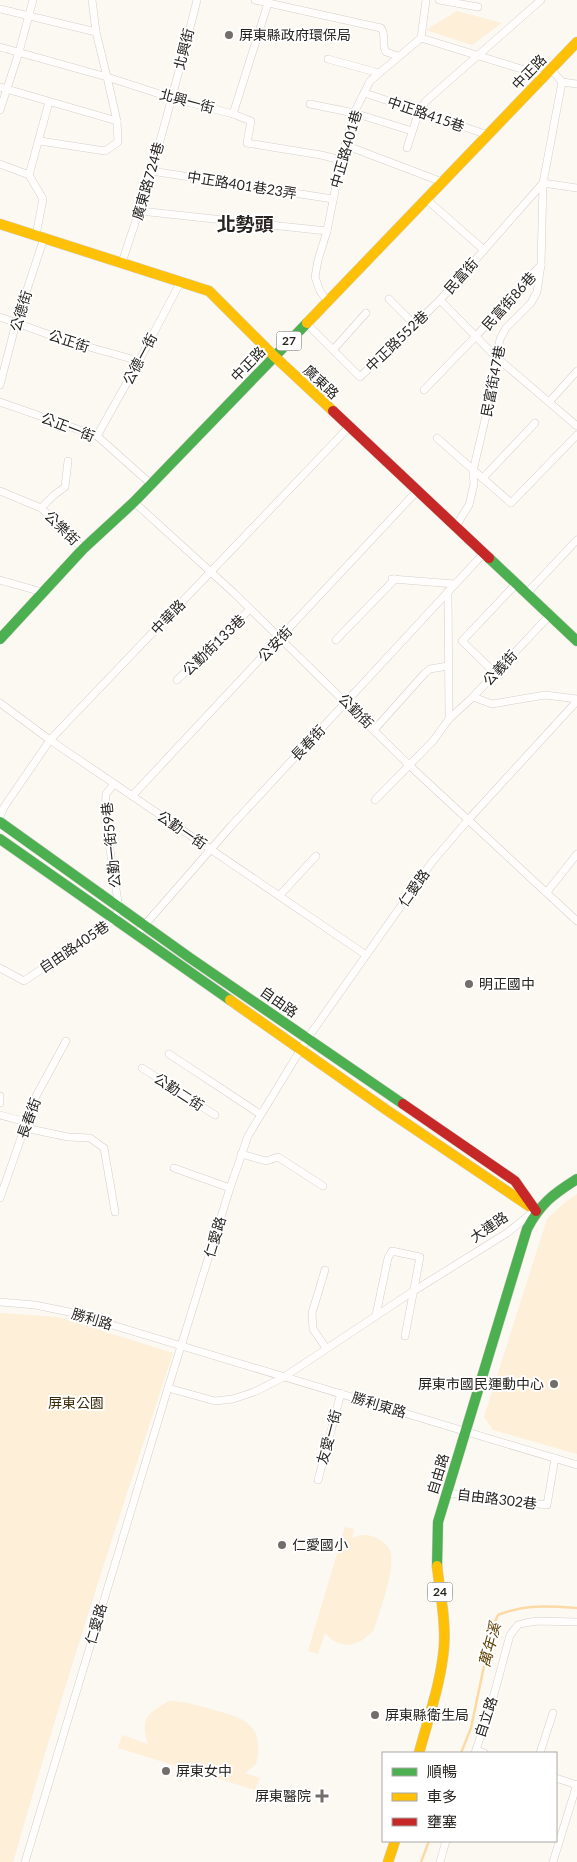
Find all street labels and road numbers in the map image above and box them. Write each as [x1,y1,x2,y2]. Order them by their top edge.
street label: 北興街 [170,26,197,71]
street label: 中正路 [508,51,549,93]
street label: 北興一街 [158,85,216,116]
street label: 中正路415巷 [385,92,467,135]
street label: 中正路401巷 [326,108,365,190]
street label: 廣東路724巷 [128,140,167,222]
street label: 中正路401巷23弄 [186,167,298,202]
street label: 民富街 [440,254,481,297]
street label: 民富街86巷 [478,268,539,333]
street label: 公德街 [6,288,35,333]
street label: 中正路552巷 [362,307,431,375]
street label: 公正街 [47,326,92,355]
street label: 公德一街 [119,330,160,387]
road number: 27 [276,332,302,351]
street label: 中正路 [227,343,268,385]
street label: 民富街47巷 [477,344,508,418]
street label: 廣東路 [300,361,342,402]
street label: 公正一街 [39,409,97,445]
street label: 公樂街 [41,507,83,548]
street label: 中華路 [147,596,188,638]
street label: 公勤街133巷 [179,611,248,679]
street label: 公安街 [254,623,295,665]
street label: 公義街 [479,647,520,689]
street label: 公勤街 [335,690,377,732]
street label: 長春街 [287,722,328,764]
street label: 公勤一街59巷 [98,801,123,889]
street label: 公勤一街 [154,807,210,852]
street label: 仁愛路 [395,866,433,910]
street label: 自由路405巷 [36,917,112,976]
street label: 自由路 [257,983,301,1021]
street label: 公勤二街 [151,1069,207,1114]
street label: 長春街 [13,1095,44,1140]
street label: 大連路 [467,1208,511,1245]
street label: 仁愛路 [200,1214,229,1259]
street label: 勝利路 [70,1304,115,1333]
street label: 勝利東路 [350,1388,408,1421]
street label: 友愛一街 [313,1408,344,1466]
street label: 自由路 [423,1451,452,1496]
street label: 自由路302巷 [456,1485,538,1512]
road number: 24 [428,1582,452,1601]
street label: 仁愛路 [81,1601,110,1646]
street label: 自立路 [471,1694,500,1739]

